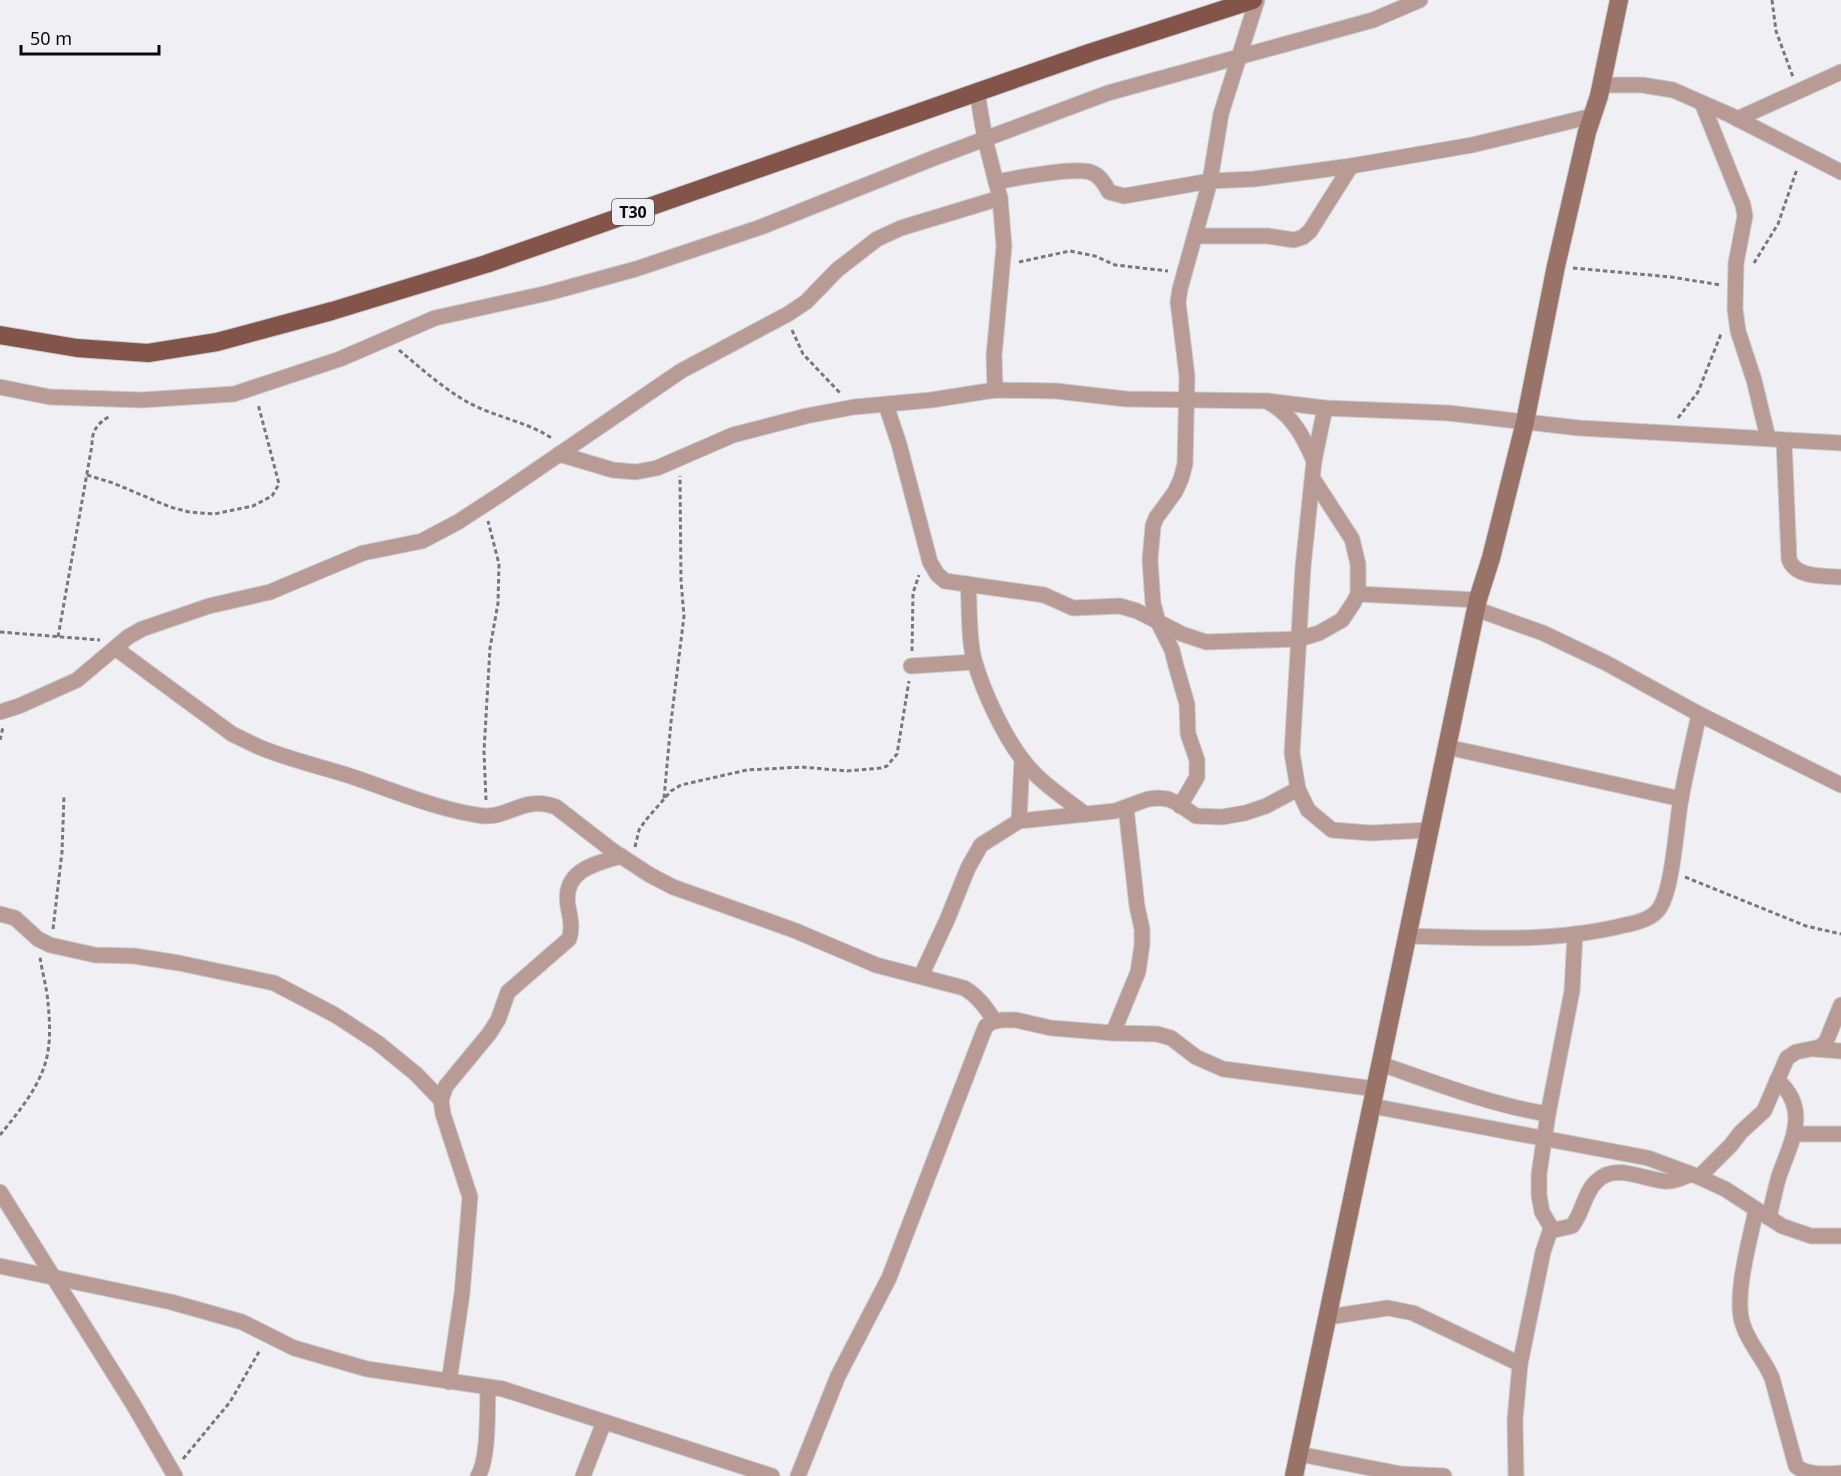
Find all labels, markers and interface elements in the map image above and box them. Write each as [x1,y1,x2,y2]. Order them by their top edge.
scale bar [21,18,159,56]
text: 50 m [30,26,72,50]
road number: T30 [612,199,654,225]

